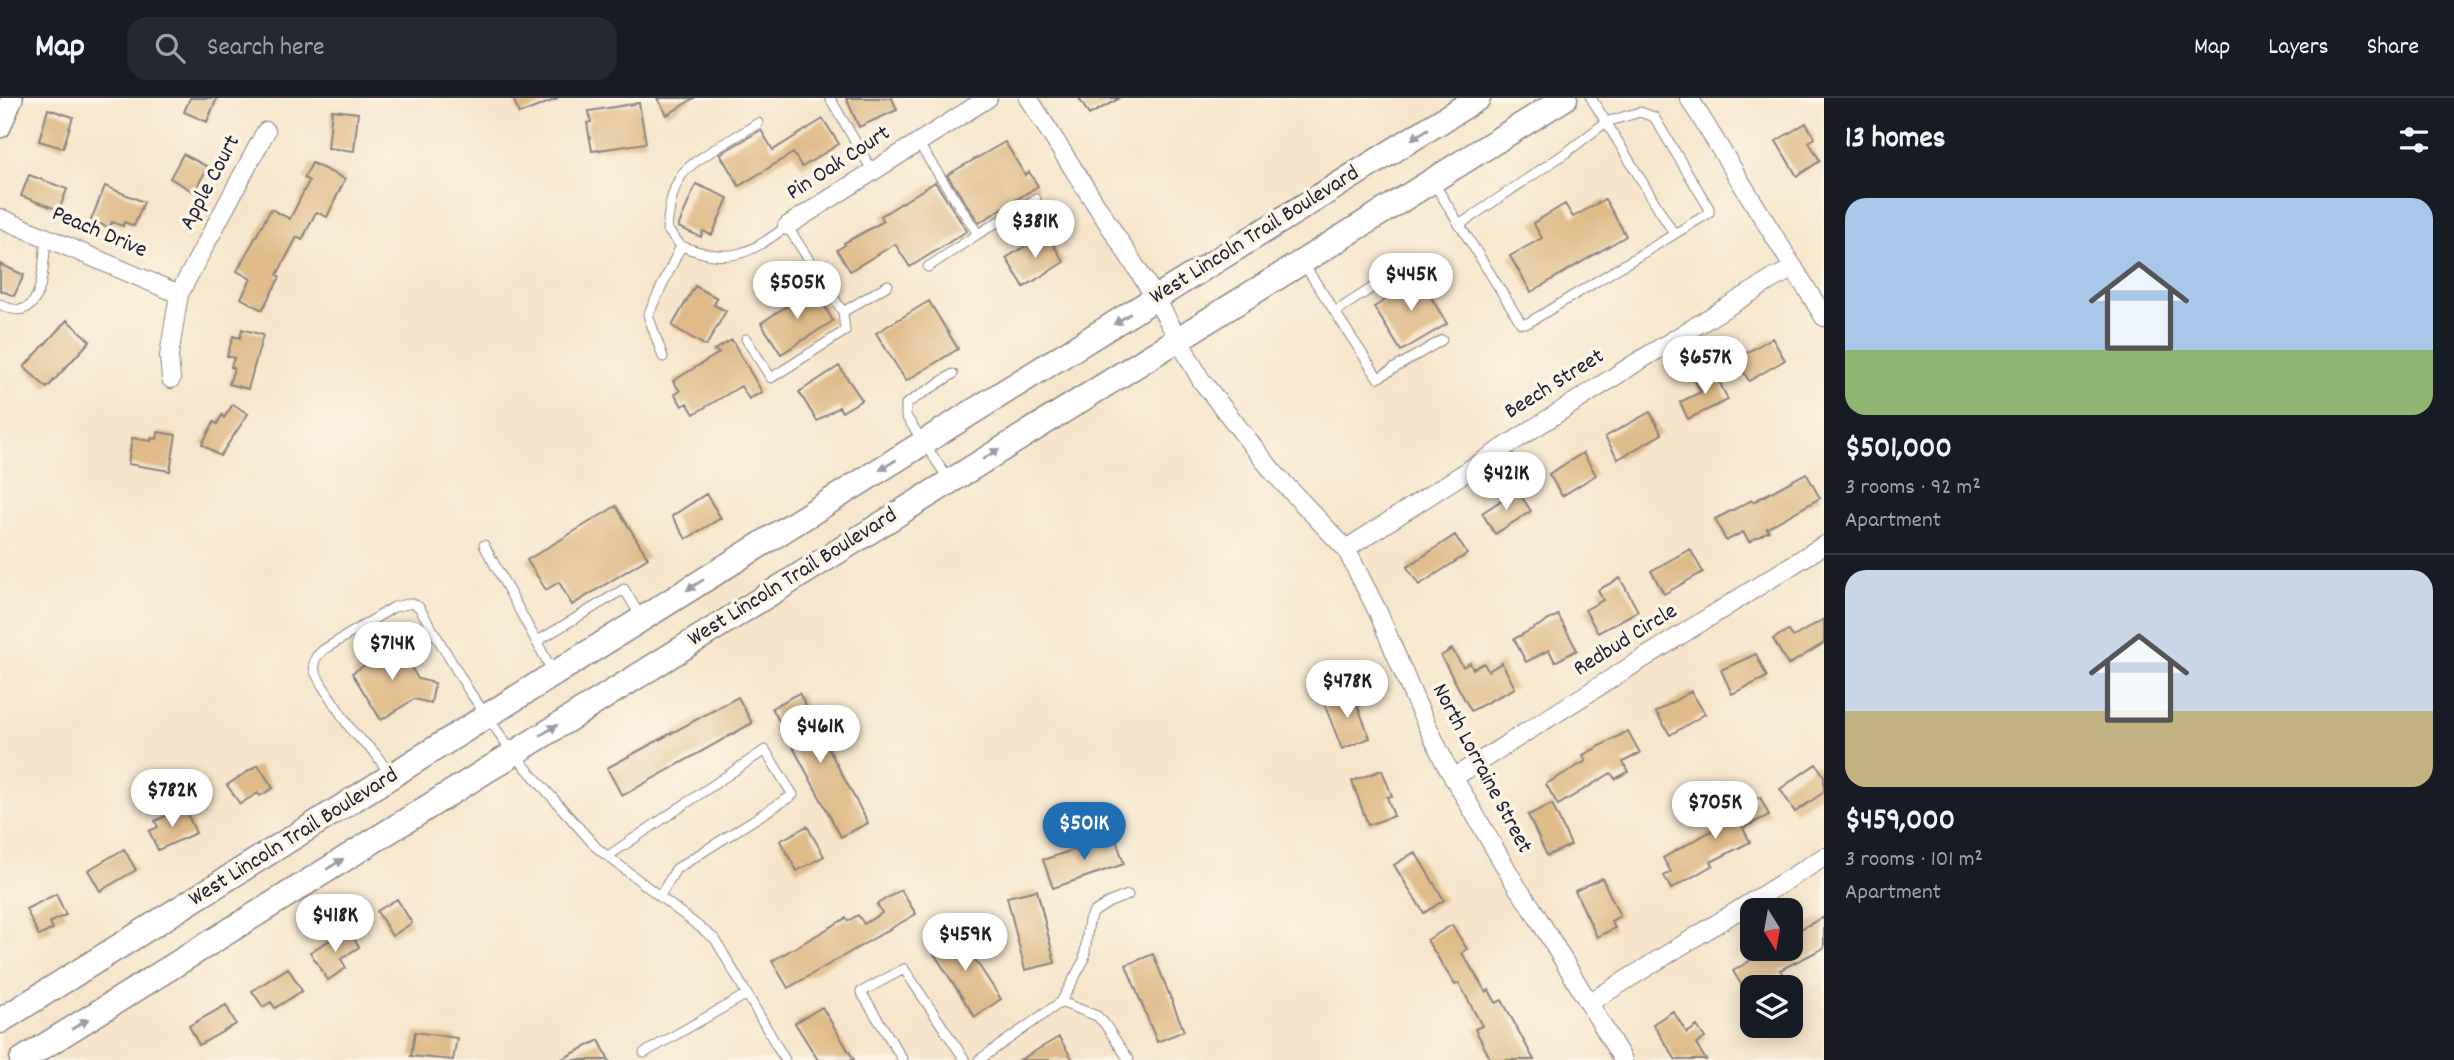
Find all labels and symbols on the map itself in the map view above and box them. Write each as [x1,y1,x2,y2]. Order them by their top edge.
street label: Pin Oak Court [781,118,897,210]
one-way arrow [1410,127,1429,140]
street label: Apple Court [172,130,250,236]
street label: West Lincoln Trail Boulevard [1144,158,1366,314]
street label: Peach Drive [46,198,152,268]
pin: $381K [986,200,1084,260]
pin: $445K [1362,254,1460,313]
pin: $505K [748,262,846,321]
one-way arrow [1113,312,1132,325]
pin: $657K [1656,336,1754,396]
street label: Beech Street [1499,341,1611,429]
one-way arrow [981,448,1001,461]
pin: $421K [1457,452,1555,512]
one-way arrow [878,459,898,472]
street label: West Lincoln Trail Boulevard [682,500,904,656]
one-way arrow [685,579,704,592]
street label: Redbud Circle [1568,596,1684,686]
pin: $714K [343,622,441,682]
pin: $478K [1298,660,1396,720]
street label: North Lorraine Street [1422,678,1540,860]
pin: $461K [771,706,869,765]
one-way arrow [539,724,558,737]
street label: West Lincoln Trail Boulevard [183,760,405,916]
pin: $782K [123,770,221,829]
pin: $705K [1666,782,1764,841]
pin: $501K [1035,802,1133,862]
one-way arrow [325,858,345,871]
pin: $418K [286,894,384,954]
north arrow [1740,898,1802,961]
pin: $459K [916,914,1014,973]
one-way arrow [70,1017,90,1030]

